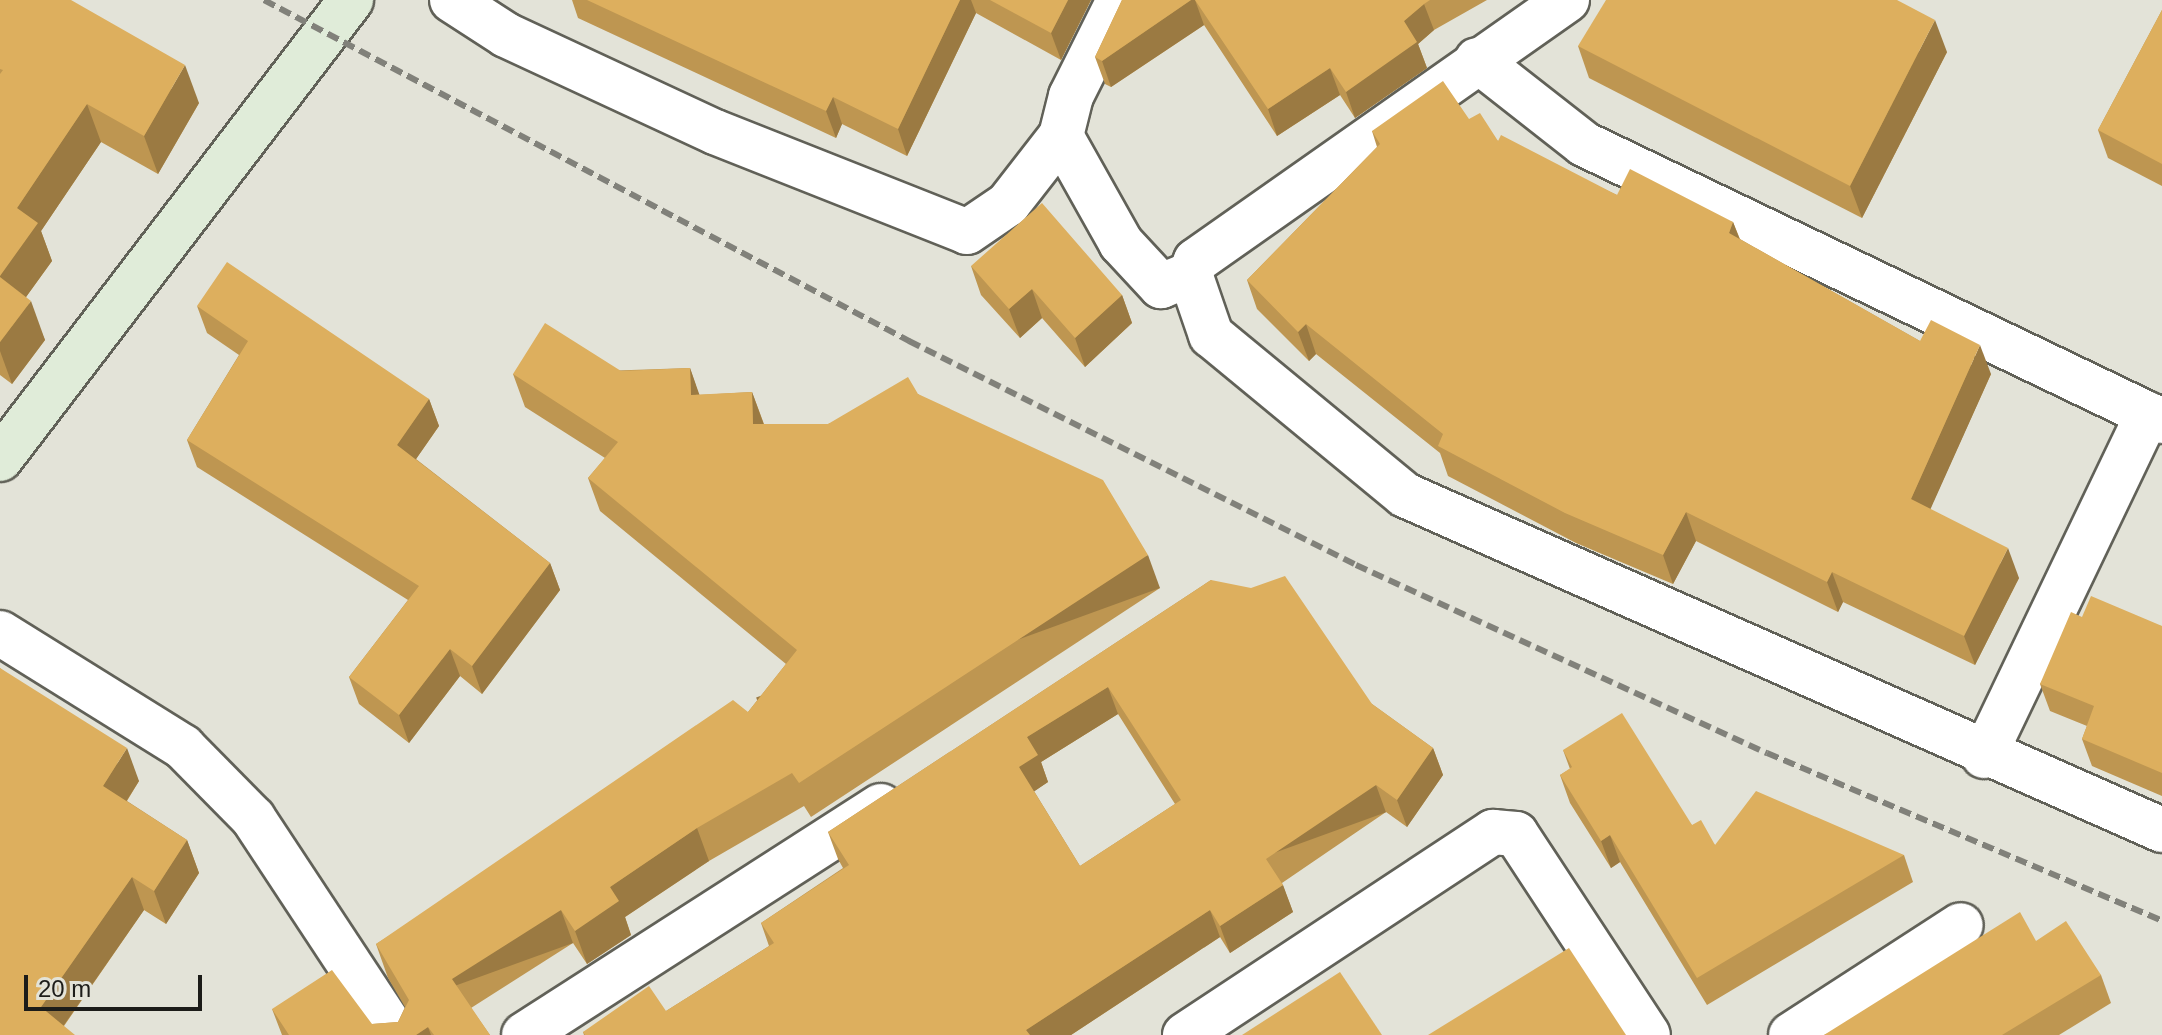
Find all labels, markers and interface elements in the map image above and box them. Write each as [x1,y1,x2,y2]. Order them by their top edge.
scale bar [28,959,206,1009]
text: 20 m [38,975,91,1002]

